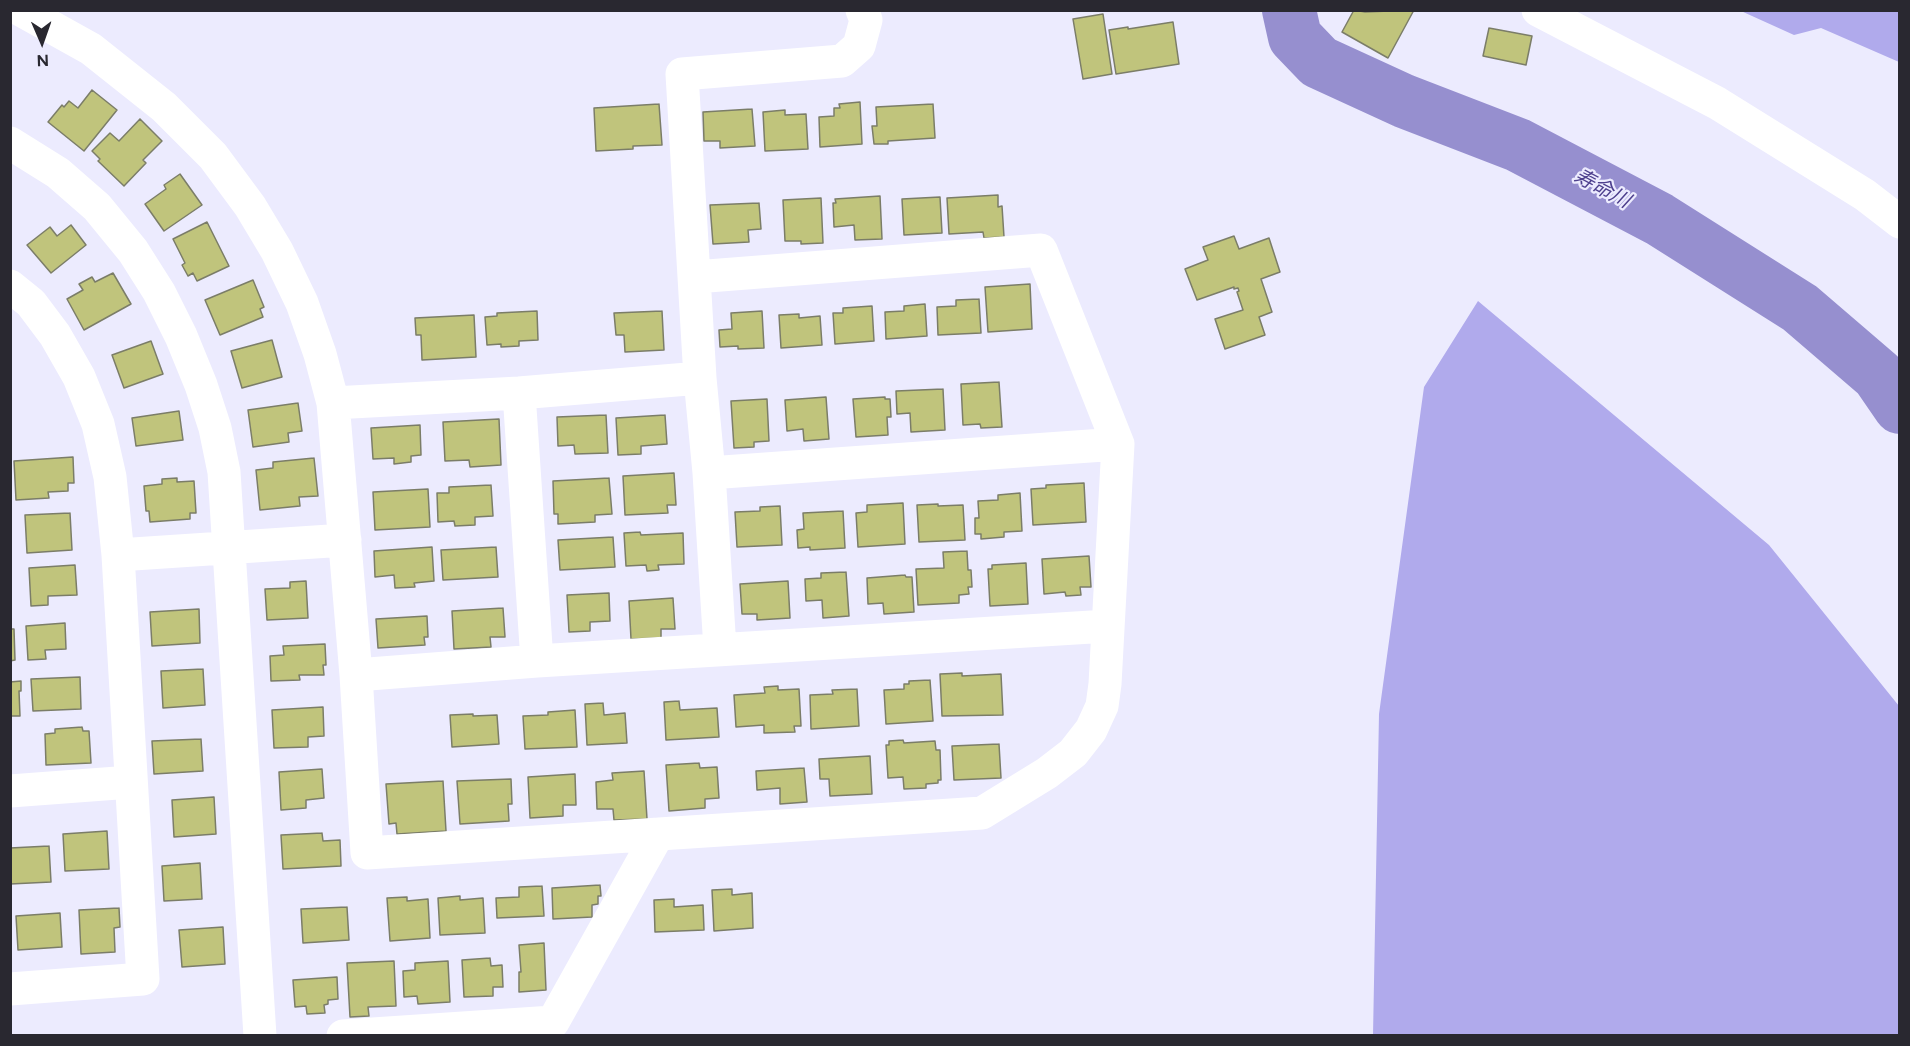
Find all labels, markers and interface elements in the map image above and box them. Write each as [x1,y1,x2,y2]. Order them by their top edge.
north arrow [12,12,72,72]
text: N [36,51,49,70]
water label: 寿命川 [1570,164,1634,214]

